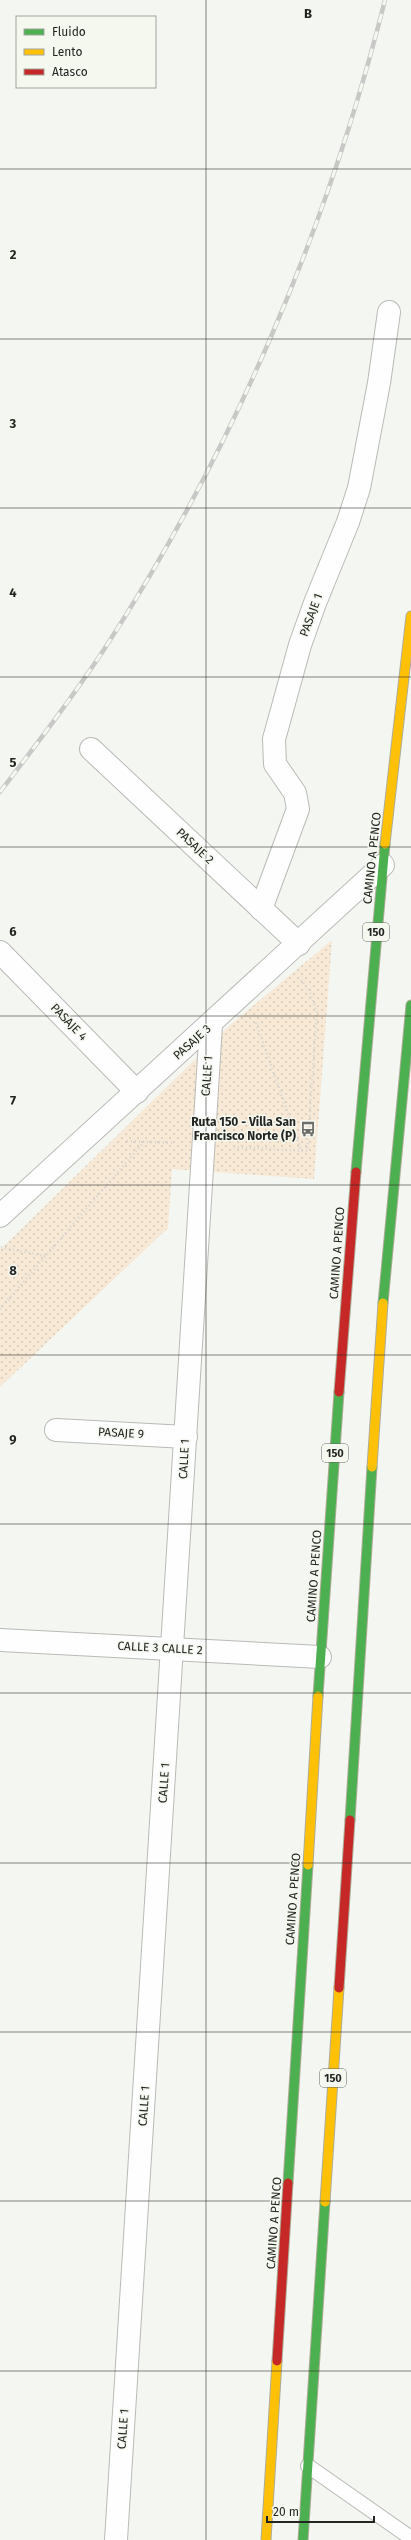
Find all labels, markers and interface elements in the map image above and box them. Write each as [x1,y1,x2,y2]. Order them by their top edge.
text: B [304,6,312,21]
legend [16,16,156,88]
text: Fluido [52,25,86,39]
text: Lento [52,45,82,59]
text: Atasco [52,65,88,79]
text: 2 [10,247,17,262]
text: 3 [9,416,17,431]
text: 4 [9,585,17,600]
street label: PASAJE 1 [297,591,325,639]
text: 5 [10,755,17,770]
street label: CAMINO A PENCO [360,811,384,905]
street label: PASAJE 2 [174,825,217,867]
road number: 150 [363,923,389,941]
text: 6 [9,924,17,939]
street label: PASAJE 4 [48,1001,90,1044]
street label: PASAJE 3 [170,1021,214,1063]
street label: CALLE 1 [199,1055,215,1097]
text: 7 [10,1093,16,1108]
place label: Ruta 150 - Villa San Francisco Norte (P) [191,1115,296,1143]
bus stop icon: Ruta 150 - Villa San Francisco Norte (P) [299,1120,317,1138]
street label: CAMINO A PENCO [327,1206,347,1300]
text: 8 [9,1263,17,1278]
street label: PASAJE 9 [98,1425,144,1441]
text: 9 [9,1432,17,1447]
street label: CALLE 1 [176,1438,192,1480]
road number: 150 [322,1444,348,1462]
street label: CAMINO A PENCO [304,1529,324,1623]
street label: CALLE 3 CALLE 2 [117,1639,203,1657]
street label: CALLE 1 [156,1762,172,1804]
street label: CAMINO A PENCO [283,1852,303,1946]
road number: 150 [320,2069,346,2087]
street label: CALLE 1 [136,2085,152,2127]
street label: CAMINO A PENCO [264,2176,284,2270]
street label: CALLE 1 [115,2408,131,2450]
scale bar [267,2498,374,2524]
text: 20 m [273,2505,299,2519]

